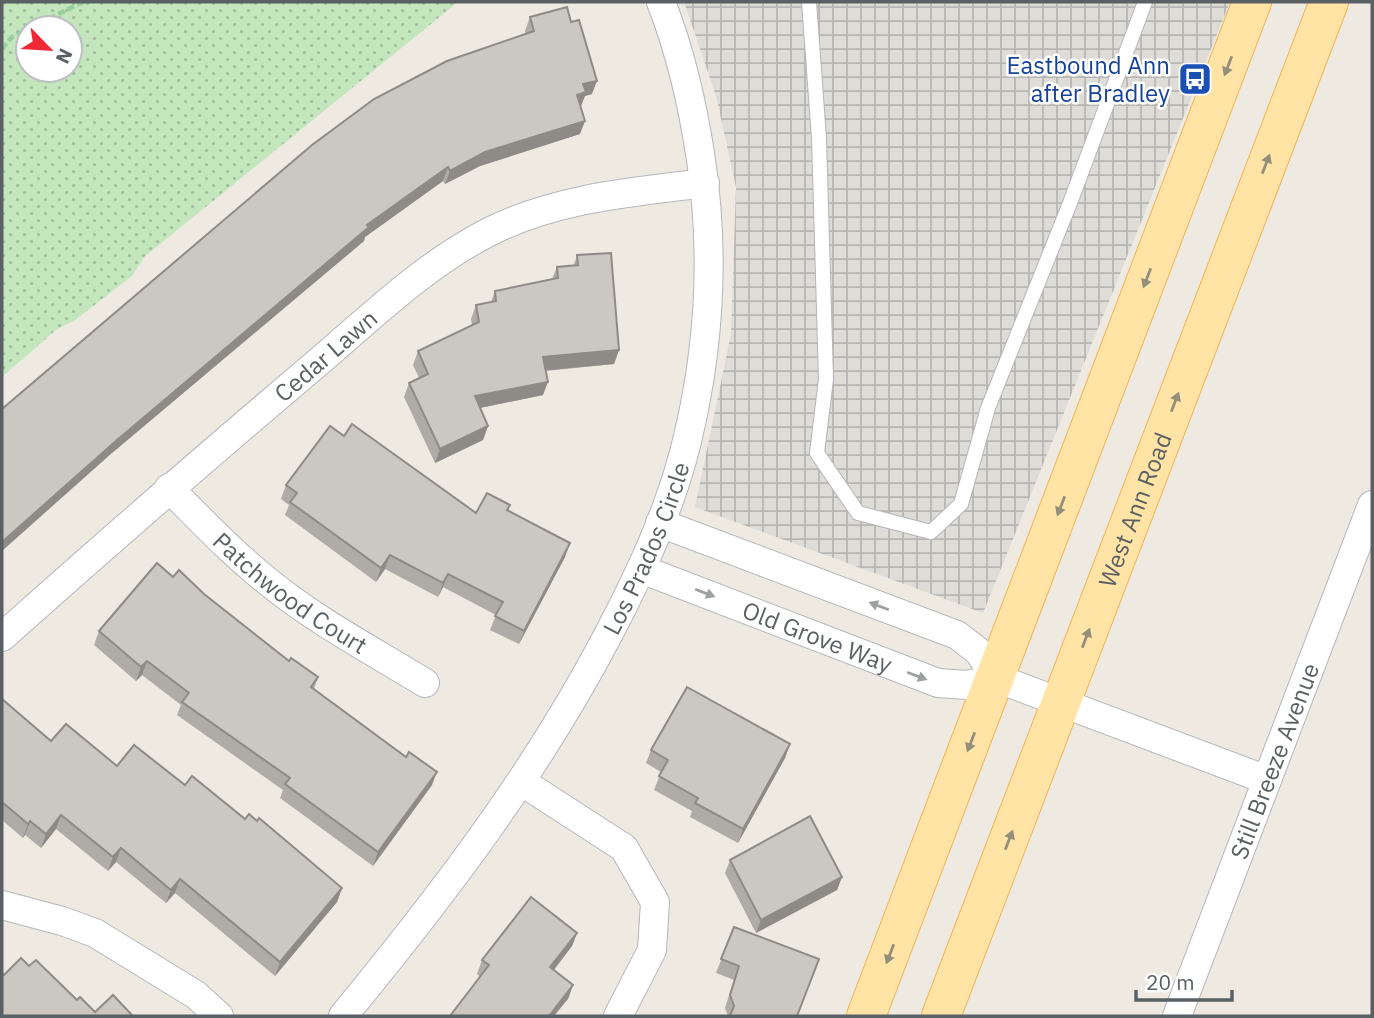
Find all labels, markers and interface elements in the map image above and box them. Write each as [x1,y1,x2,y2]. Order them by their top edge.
north arrow [14,14,84,84]
text: N [51,45,78,67]
place label: Eastbound Ann after Bradley [1006,49,1170,109]
one-way arrow [1222,55,1233,76]
bus stop icon: Eastbound Ann after Bradley [1176,60,1214,98]
one-way arrow [1261,153,1272,174]
one-way arrow [1141,268,1152,289]
street label: Cedar Lawn [267,302,384,409]
one-way arrow [1170,392,1181,413]
street label: West Ann Road [1091,428,1179,592]
street label: Los Prados Circle [595,458,697,640]
one-way arrow [1055,496,1066,517]
street label: Patchwood Court [206,525,373,661]
one-way arrow [695,588,716,599]
street label: Old Grove Way [738,593,897,680]
one-way arrow [869,600,890,611]
one-way arrow [1080,627,1091,648]
street label: Still Breeze Avenue [1222,658,1326,864]
one-way arrow [907,670,928,681]
one-way arrow [966,731,977,752]
one-way arrow [1003,829,1014,850]
one-way arrow [884,944,895,965]
scale bar [1136,958,1232,1002]
text: 20 m [1146,968,1195,996]

